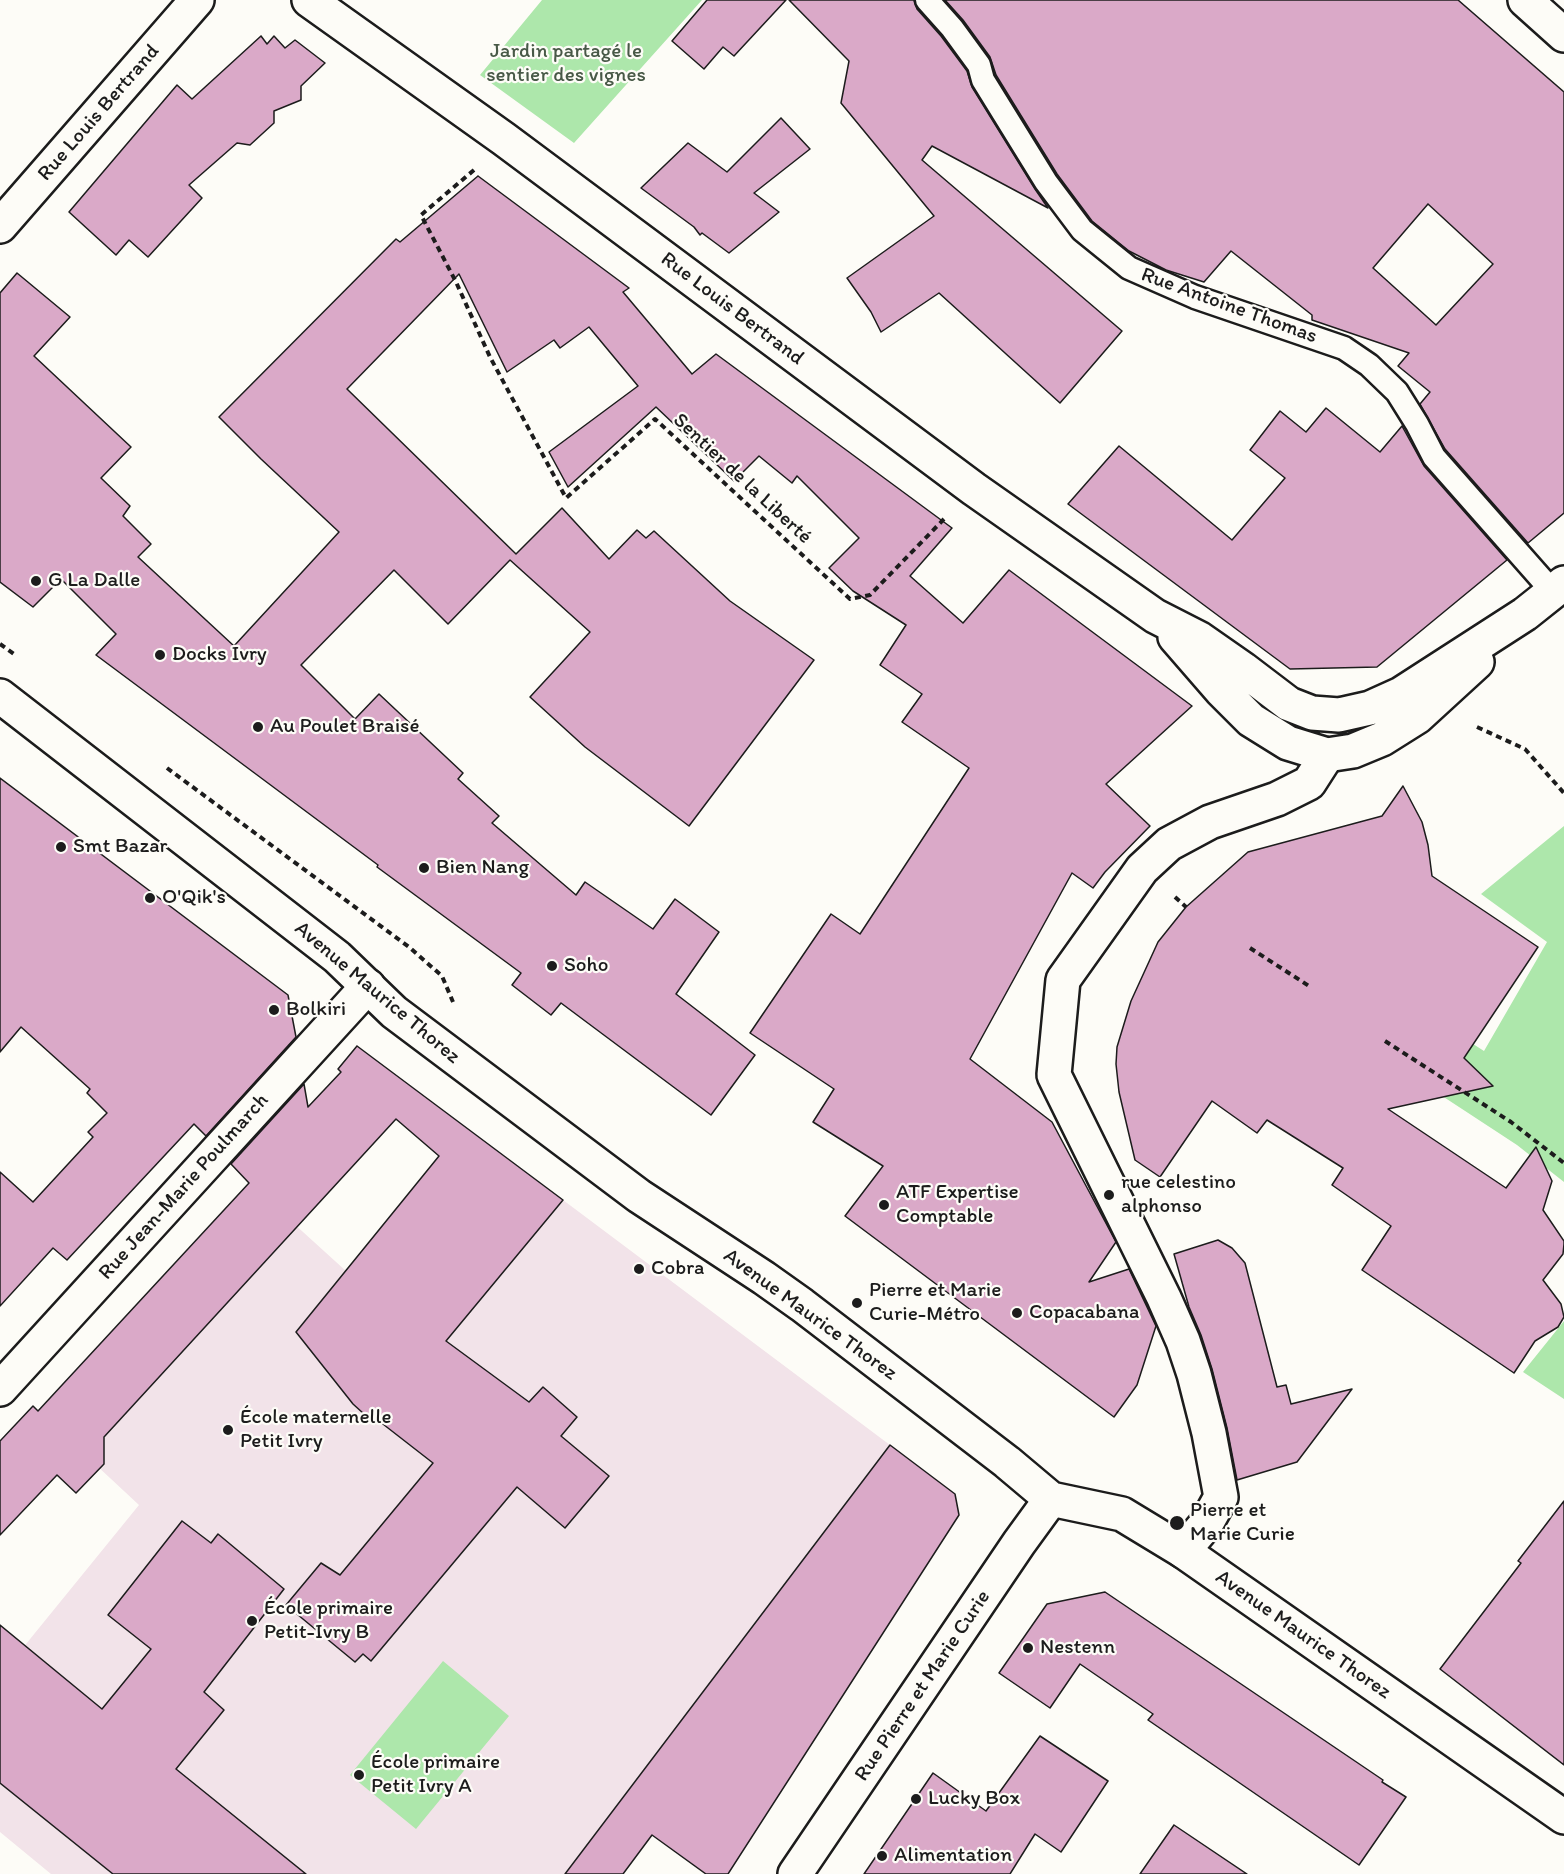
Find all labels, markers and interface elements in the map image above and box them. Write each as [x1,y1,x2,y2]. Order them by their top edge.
park label: Jardin partagé le sentier des vignes [486,39,646,89]
street label: Rue Louis Bertrand [33,40,165,186]
street label: Rue Louis Bertrand [655,247,809,371]
street label: Rue Antoine Thomas [1138,262,1320,350]
street label: Sentier de la Liberté [667,408,817,550]
place label: G La Dalle [48,568,140,594]
marker: G La Dalle [29,574,43,588]
place label: Docks Ivry [172,642,267,668]
marker: Docks Ivry [153,648,167,662]
place label: Au Poulet Braisé [270,714,419,740]
marker: Au Poulet Braisé [251,720,265,734]
place label: Smt Bazar [73,834,168,860]
marker: Smt Bazar [54,840,68,854]
place label: Bien Nang [436,855,529,881]
marker: Bien Nang [417,861,431,875]
place label: O'Qik's [162,885,226,911]
marker: O'Qik's [143,891,157,905]
street label: Avenue Maurice Thorez [289,916,465,1070]
place label: Soho [564,953,609,979]
marker: Soho [545,959,559,973]
place label: Bolkiri [286,997,346,1023]
marker: Bolkiri [267,1003,281,1017]
street label: Rue Jean-Marie Poulmarch [94,1089,274,1285]
place label: rue celestino alphonso [1121,1170,1236,1220]
place label: ATF Expertise Comptable [896,1180,1019,1230]
marker: rue celestino alphonso [1102,1188,1116,1202]
marker: ATF Expertise Comptable [877,1198,891,1212]
street label: Avenue Maurice Thorez [718,1243,902,1387]
place label: Cobra [651,1256,704,1282]
marker: Cobra [632,1262,646,1276]
place label: Pierre et Marie Curie-Métro [869,1278,1001,1328]
marker: Pierre et Marie Curie-Métro [850,1296,864,1310]
place label: Copacabana [1029,1300,1139,1326]
marker: Copacabana [1010,1306,1024,1320]
place label: École maternelle Petit Ivry [240,1405,391,1455]
marker: École maternelle Petit Ivry [221,1423,235,1437]
place label: Pierre et Marie Curie [1190,1498,1295,1548]
marker: Pierre et Marie Curie [1168,1514,1186,1532]
street label: Avenue Maurice Thorez [1210,1565,1396,1705]
street label: Rue Pierre et Marie Curie [850,1586,996,1786]
place label: École primaire Petit-Ivry B [264,1596,393,1646]
marker: École primaire Petit-Ivry B [245,1614,259,1628]
place label: Nestenn [1040,1635,1115,1661]
marker: Nestenn [1021,1641,1035,1655]
place label: École primaire Petit Ivry A [371,1750,500,1800]
marker: École primaire Petit Ivry A [352,1768,366,1782]
place label: Lucky Box [928,1786,1020,1812]
marker: Lucky Box [909,1792,923,1806]
place label: Alimentation [894,1843,1012,1869]
marker: Alimentation [875,1849,889,1863]

